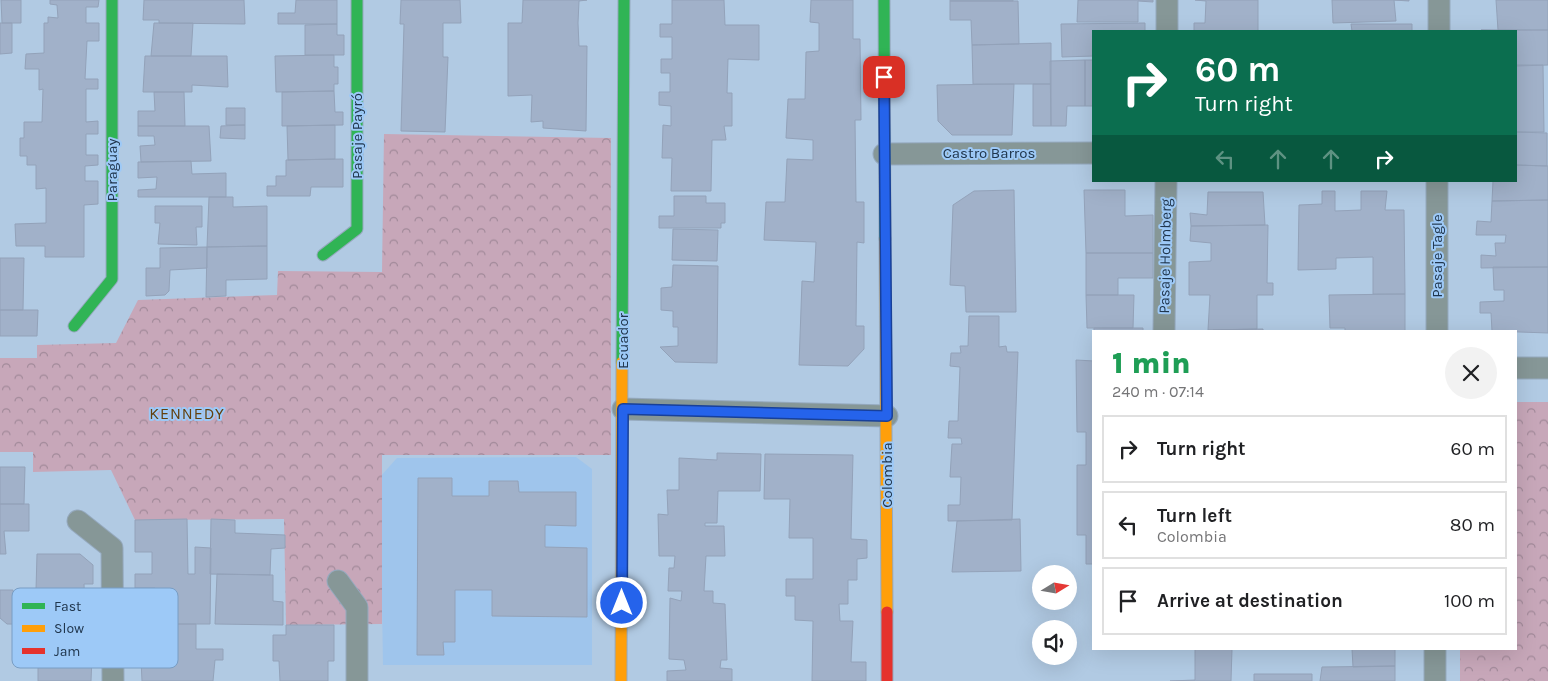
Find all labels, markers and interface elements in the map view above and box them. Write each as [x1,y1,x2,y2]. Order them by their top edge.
text: 60 m [1195,49,1280,90]
icon: right [1112,50,1177,115]
pin [863,56,905,98]
icon: arrive [870,63,898,91]
text: Turn right [1195,91,1293,117]
street label: Pasaje Payró [348,93,366,179]
street label: Paraguay [103,138,121,202]
street label: Castro Barros [943,144,1035,162]
icon: left [1211,145,1239,173]
icon: ahead [1264,145,1292,173]
icon: ahead [1317,145,1345,173]
icon: right [1370,145,1398,173]
street label: Pasaje Holmberg [1155,198,1175,314]
street label: Pasaje Tagle [1428,214,1446,298]
street label: Ecuador [614,312,632,369]
text: 1 min [1112,345,1191,381]
button: close [1445,347,1497,399]
text: 240 m · 07:14 [1112,382,1204,401]
district label: KENNEDY [149,404,225,423]
icon: right [1114,435,1142,463]
text: Turn right [1157,438,1246,460]
text: 60 m [1451,438,1495,460]
street label: Colombia [878,442,896,508]
text: Turn left [1157,505,1232,527]
icon: left [1114,511,1142,539]
text: 80 m [1450,514,1495,536]
text: Colombia [1157,527,1227,546]
north arrow [1032,565,1078,610]
map controls [1032,565,1077,665]
position arrow [595,576,647,628]
icon: arrive [1114,587,1142,615]
legend [12,588,178,668]
text: Arrive at destination [1157,590,1343,612]
text: 100 m [1444,590,1495,612]
text: Fast [54,598,81,615]
text: Slow [54,620,84,637]
button: sound [1032,620,1077,665]
text: Jam [54,643,80,660]

